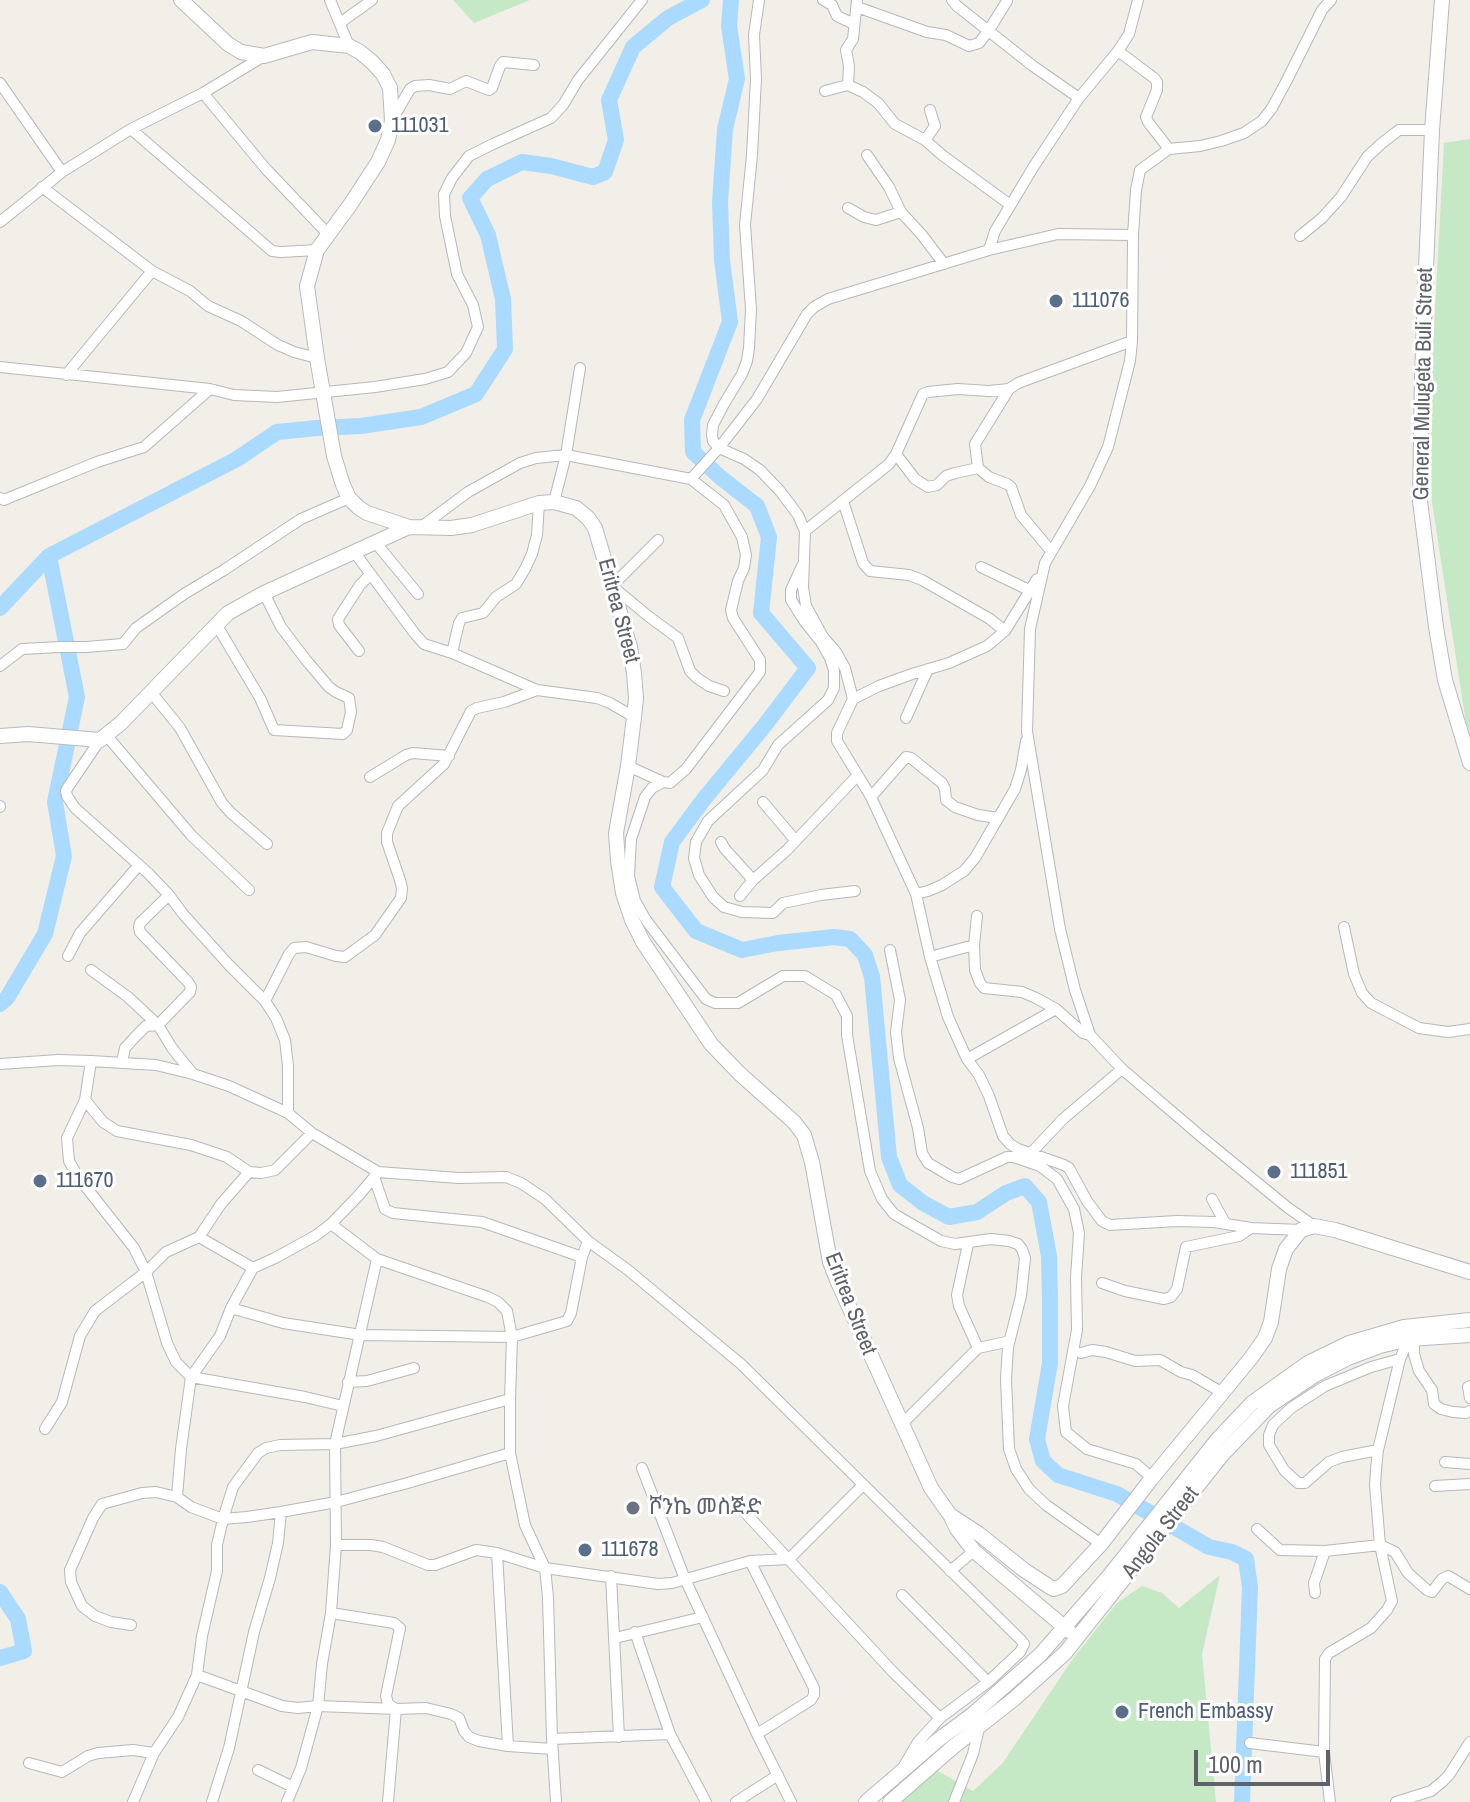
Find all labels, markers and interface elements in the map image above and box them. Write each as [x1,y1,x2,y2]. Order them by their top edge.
place label: 111031 [391,113,449,139]
marker: 111031 [366,117,384,135]
street label: General Mulugeta Buli Street [1409,267,1439,501]
place label: 111076 [1072,288,1130,314]
marker: 111076 [1047,292,1065,310]
street label: Eritrea Street [591,556,645,666]
place label: 111851 [1290,1159,1348,1185]
marker: 111851 [1265,1163,1283,1181]
place label: 111670 [56,1168,114,1194]
marker: 111670 [31,1172,49,1190]
street label: Eritrea Street [818,1249,882,1359]
street label: Angola Street [1117,1482,1205,1584]
place label: ሾንኬ መስጅድ [649,1495,762,1521]
marker: ሾንኬ መስጅድ [624,1499,642,1517]
place label: 111678 [601,1537,659,1563]
marker: 111678 [576,1541,594,1559]
place label: French Embassy [1138,1699,1273,1725]
marker: French Embassy [1113,1703,1131,1721]
scale bar [1198,1734,1334,1784]
text: 100 m [1208,1748,1263,1780]

